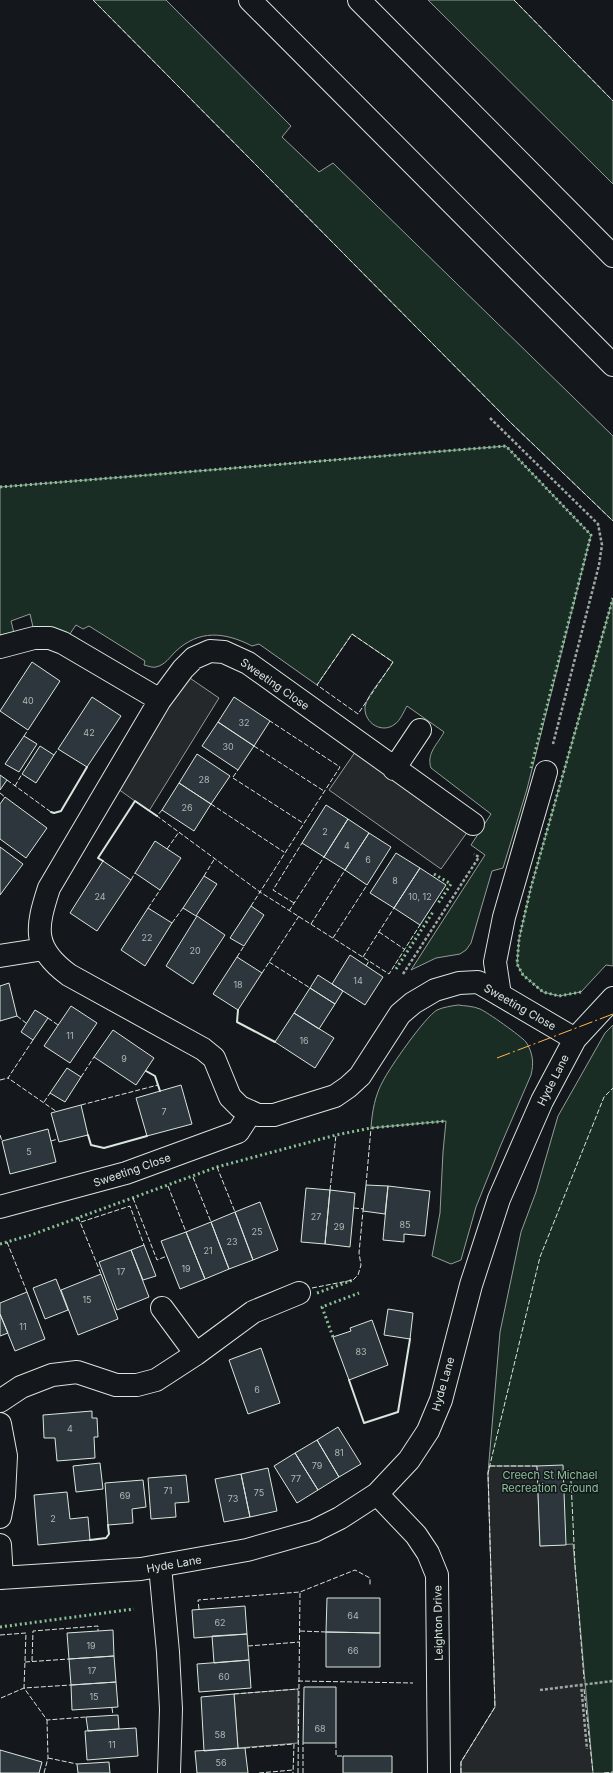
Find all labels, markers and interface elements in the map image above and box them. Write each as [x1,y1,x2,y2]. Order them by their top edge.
street label: Sweeting Close [238,655,312,713]
house number: 40 [22,695,34,706]
house number: 32 [238,717,250,728]
house number: 42 [83,727,95,738]
house number: 30 [222,741,234,752]
house number: 28 [198,774,210,785]
house number: 26 [181,802,193,813]
house number: 2 [322,826,328,837]
house number: 4 [344,840,350,851]
house number: 6 [365,854,371,865]
house number: 8 [392,875,398,886]
house number: 24 [94,891,106,902]
house number: 10, 12 [408,891,432,902]
house number: 22 [142,932,152,943]
house number: 20 [189,945,201,956]
house number: 14 [353,975,363,986]
house number: 18 [233,979,243,990]
street label: Sweeting Close [482,981,558,1033]
house number: 11 [66,1030,74,1041]
house number: 16 [299,1035,309,1046]
street label: Hyde Lane [534,1052,572,1108]
house number: 9 [121,1053,127,1064]
house number: 7 [161,1106,167,1117]
house number: 5 [26,1146,32,1157]
street label: Sweeting Close [92,1150,172,1190]
house number: 27 [311,1211,321,1222]
house number: 85 [399,1219,411,1230]
house number: 29 [333,1221,345,1232]
house number: 25 [252,1226,262,1237]
house number: 23 [226,1236,238,1247]
house number: 21 [203,1245,213,1256]
house number: 19 [181,1263,191,1274]
house number: 17 [117,1266,125,1277]
house number: 15 [82,1294,92,1305]
house number: 11 [19,1321,27,1332]
house number: 83 [355,1346,367,1357]
street label: Hyde Lane [429,1355,457,1413]
house number: 6 [254,1384,260,1395]
house number: 4 [67,1423,73,1434]
house number: 81 [334,1447,344,1458]
house number: 79 [312,1460,323,1471]
park label: Creech St Michael Recreation Ground [501,1468,599,1495]
house number: 77 [291,1473,301,1484]
house number: 71 [164,1485,172,1496]
house number: 75 [254,1487,264,1498]
house number: 69 [119,1490,131,1501]
house number: 73 [228,1493,239,1504]
house number: 2 [50,1513,56,1524]
street label: Hyde Lane [145,1552,203,1576]
street label: Leighton Drive [430,1585,446,1661]
house number: 64 [347,1610,359,1621]
house number: 62 [214,1617,226,1628]
house number: 19 [86,1640,96,1651]
house number: 66 [347,1645,359,1656]
house number: 17 [88,1665,96,1676]
house number: 60 [218,1671,230,1682]
house number: 15 [89,1691,99,1702]
house number: 68 [314,1723,326,1734]
house number: 58 [214,1729,226,1740]
house number: 11 [108,1739,116,1750]
house number: 56 [215,1757,227,1768]

